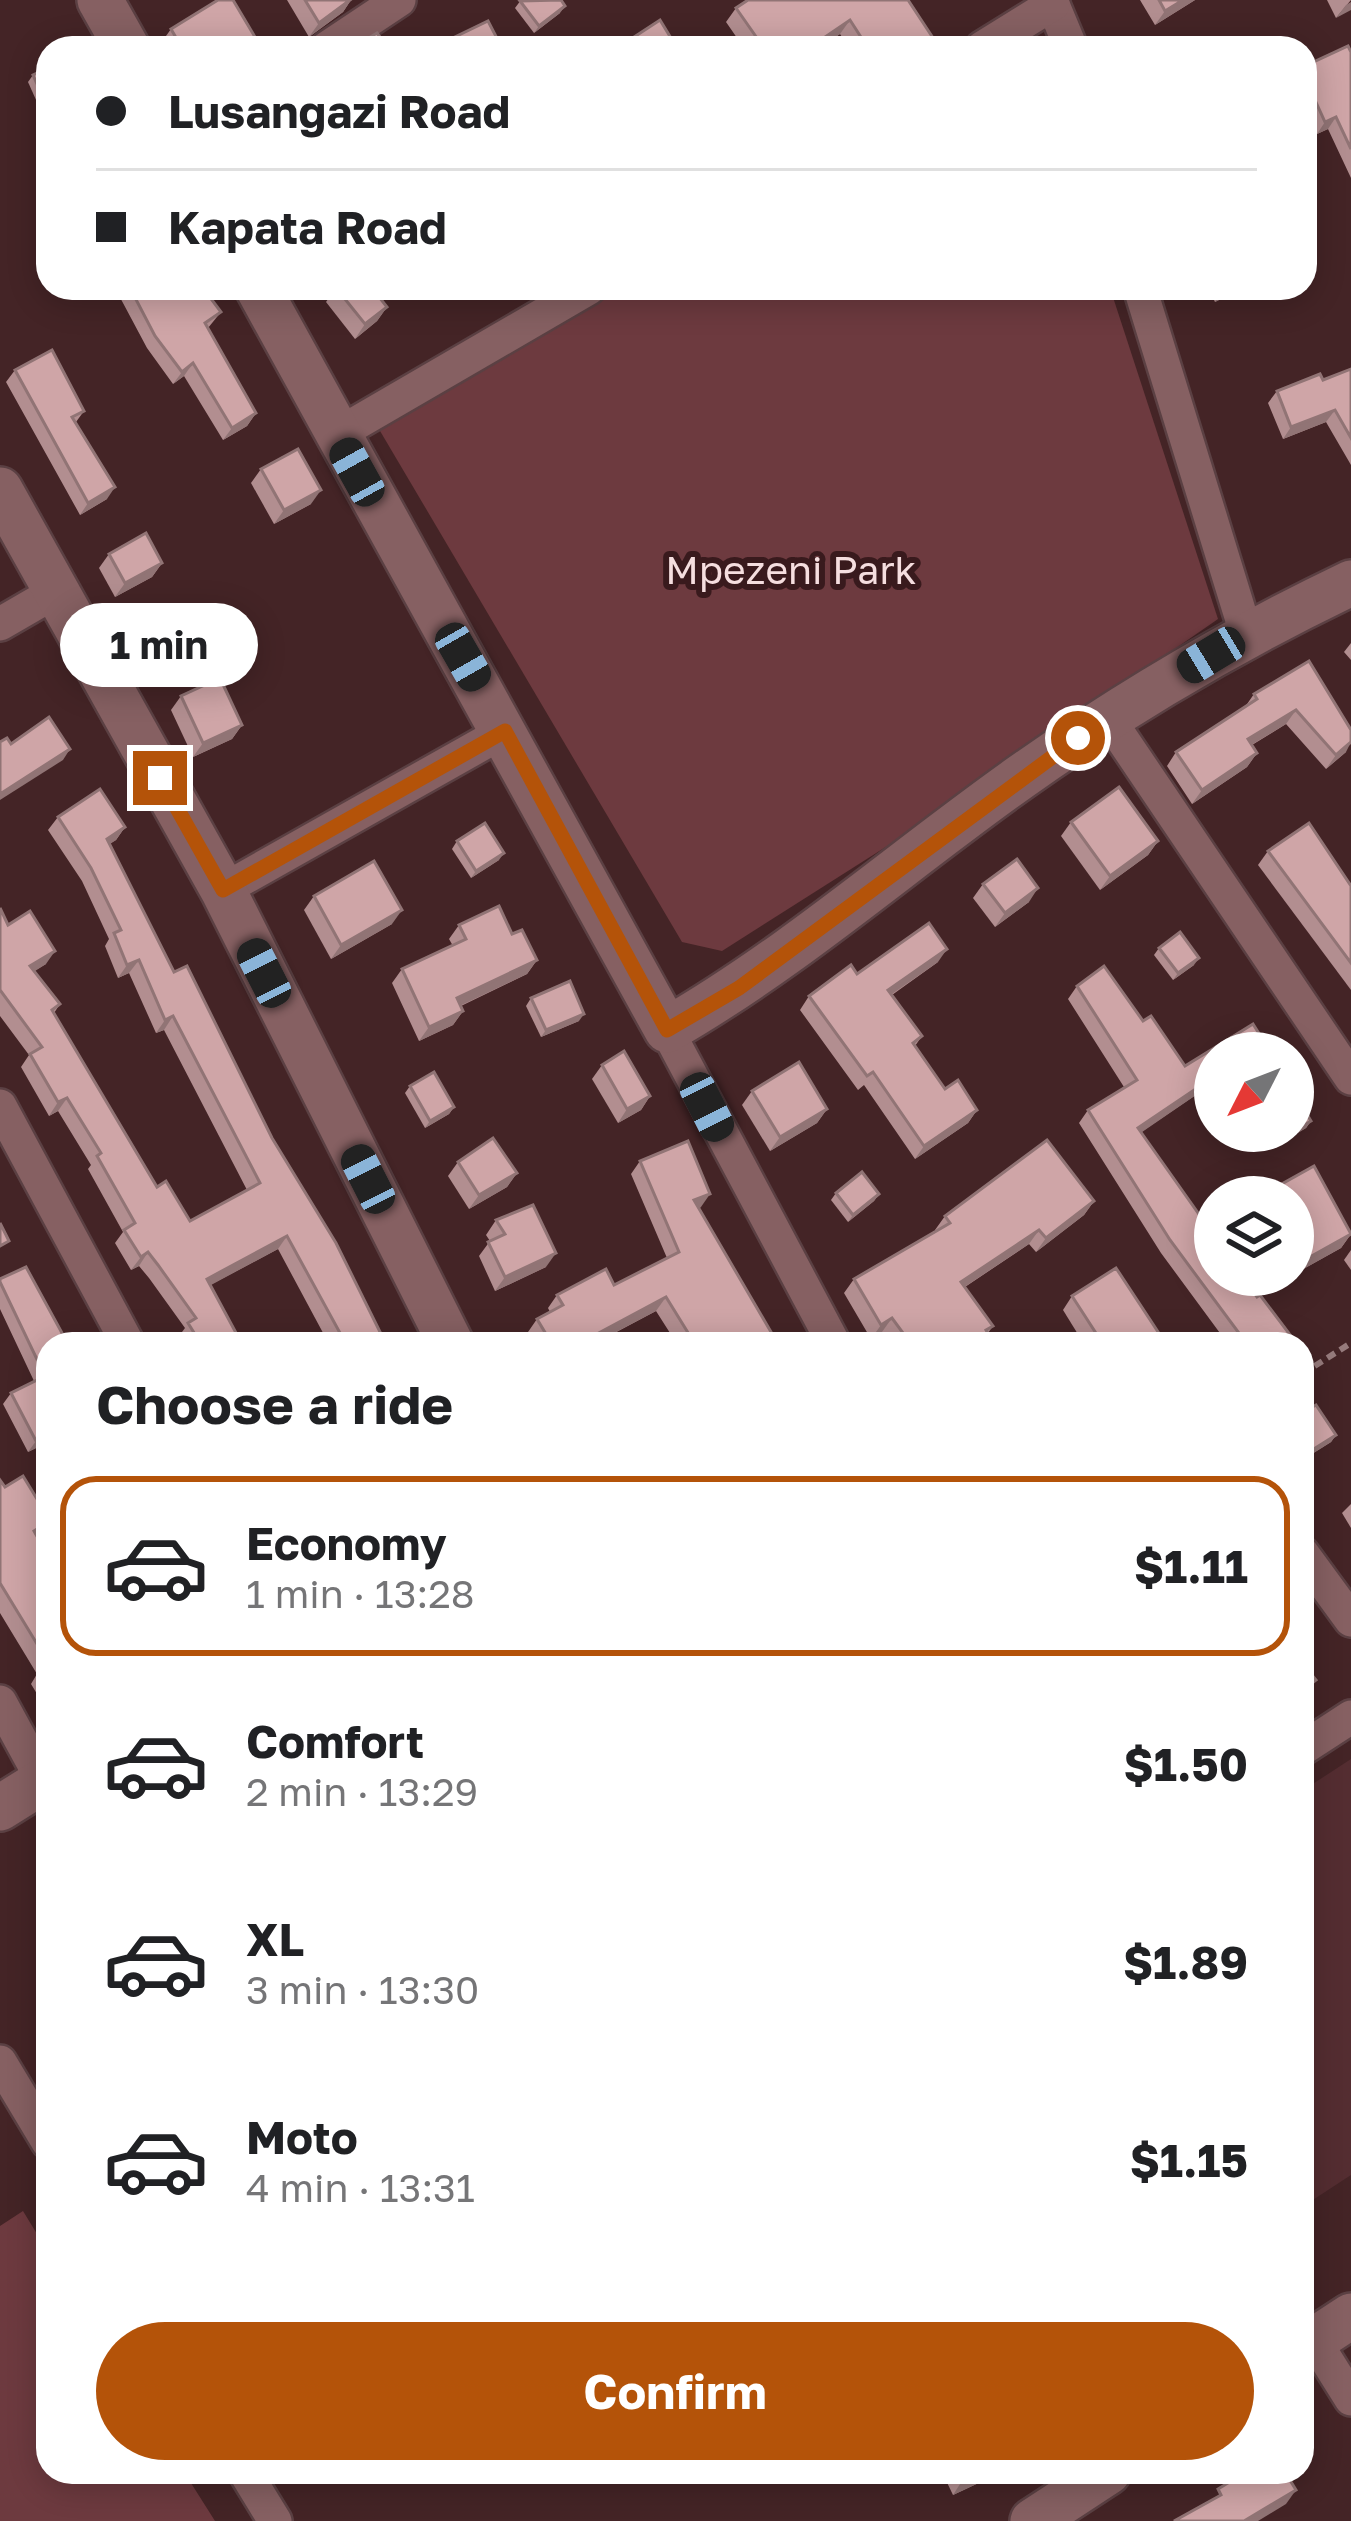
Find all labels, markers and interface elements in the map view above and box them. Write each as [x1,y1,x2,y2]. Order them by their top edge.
text: Lusangazi Road [168,84,510,138]
text: Kapata Road [168,200,447,254]
car [324,432,390,512]
park label: Mpezeni Park [665,546,917,593]
callout: 1 min [61,604,259,688]
car [429,617,497,697]
text: 1 min [110,621,208,668]
car [1171,621,1251,689]
route start [1051,711,1105,765]
route end [133,751,187,805]
car [232,933,296,1013]
north arrow [1194,1032,1314,1152]
map controls [1194,1032,1314,1296]
car [675,1067,739,1147]
car [336,1139,400,1219]
button: layers [1194,1176,1314,1296]
text: Choose a ride [96,1371,453,1436]
icon: car [102,1512,210,1620]
text: Economy [246,1516,447,1570]
text: $1.11 [1134,1539,1248,1593]
text: 1 min · 13:28 [246,1570,475,1617]
icon: car [102,1710,210,1818]
text: Comfort [246,1714,424,1768]
text: $1.50 [1124,1737,1248,1791]
text: 2 min · 13:29 [246,1768,478,1815]
icon: car [102,1908,210,2016]
text: XL [246,1912,304,1966]
text: $1.89 [1123,1935,1248,1989]
text: 3 min · 13:30 [246,1966,479,2013]
icon: car [102,2106,210,2214]
text: Moto [246,2110,358,2164]
text: $1.15 [1130,2133,1248,2187]
text: 4 min · 13:31 [246,2164,475,2211]
button: Confirm [96,2322,1254,2460]

